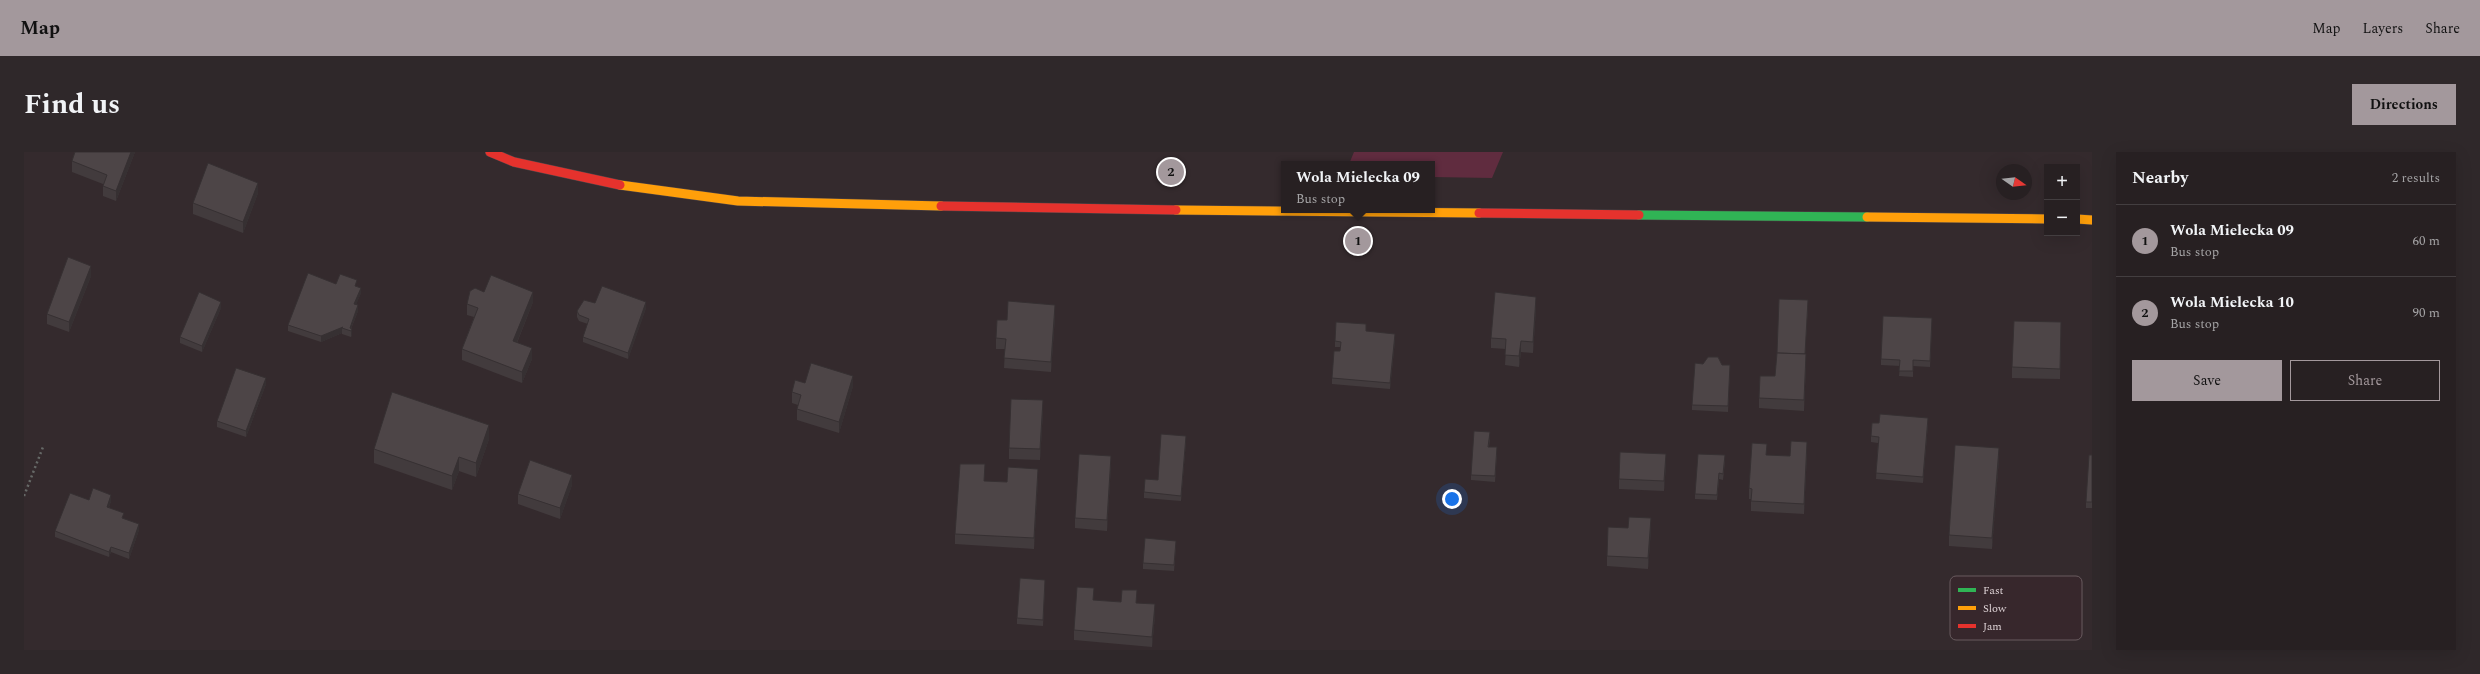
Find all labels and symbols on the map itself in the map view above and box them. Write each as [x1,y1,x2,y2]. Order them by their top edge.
pin: 2 [1158,157,1184,187]
north arrow [1996,164,2032,200]
pin: 1 [1345,226,1371,256]
your location [1442,489,1462,509]
legend [1950,576,2082,640]
text: Fast [1983,582,2004,599]
text: Slow [1983,600,2007,617]
text: Jam [1983,618,2002,635]

